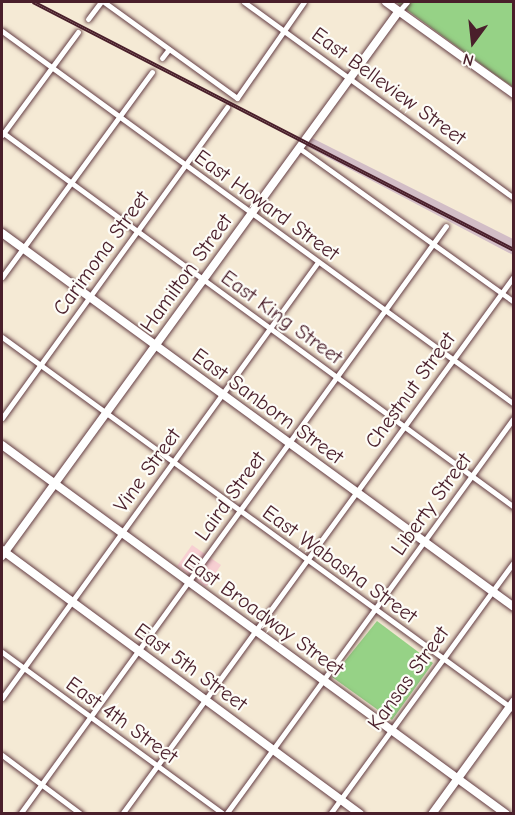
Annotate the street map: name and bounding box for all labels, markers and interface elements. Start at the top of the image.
north arrow [443,12,503,72]
street label: East Belleview Street [307,22,471,150]
text: N [461,49,476,69]
street label: East Howard Street [190,144,344,266]
street label: Carimona Street [47,186,155,320]
street label: Hamilton Street [135,209,237,337]
street label: East King Street [216,264,348,370]
street label: Chestnut Street [359,327,461,453]
street label: East Sanborn Street [187,343,349,469]
street label: Vine Street [108,423,186,517]
street label: Laird Street [189,446,271,546]
street label: Liberty Street [385,448,477,560]
street label: East Wabasha Street [258,499,422,629]
street label: East Broadway Street [179,549,349,681]
street label: East 5th Street [130,618,252,716]
street label: Kansas Street [362,621,454,735]
street label: East 4th Street [61,671,183,769]

